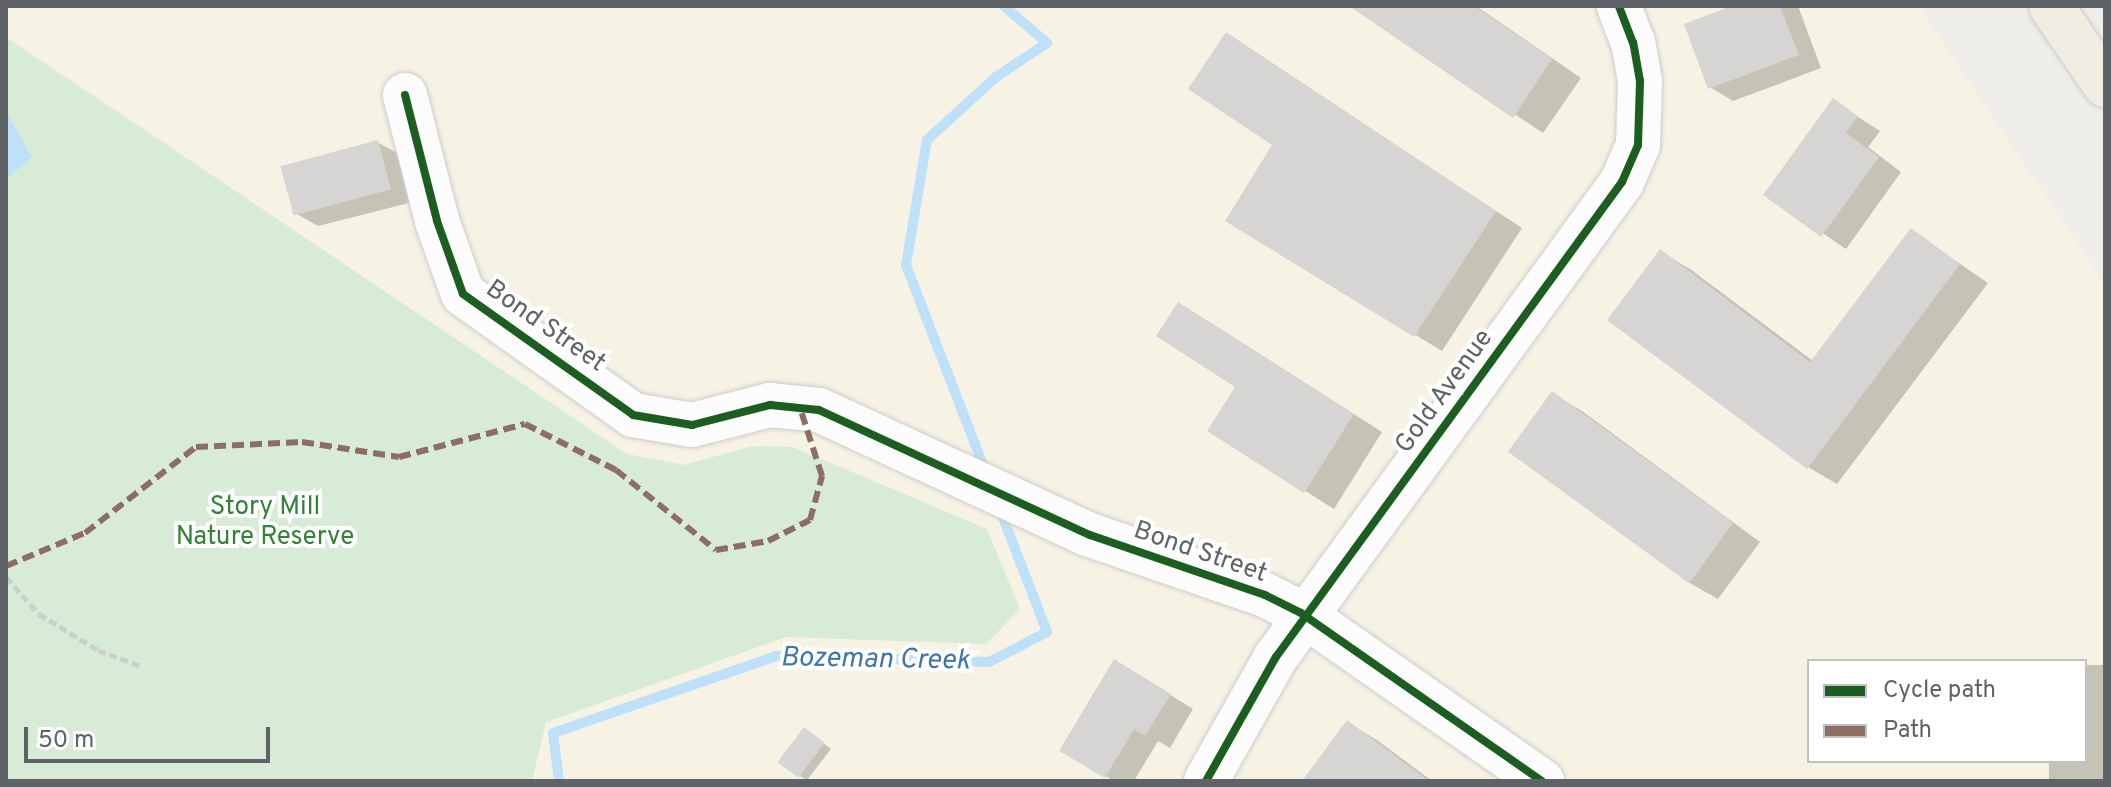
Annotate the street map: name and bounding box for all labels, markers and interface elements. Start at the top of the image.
street label: Bond Street [479,274,611,380]
street label: Gold Avenue [1389,323,1501,461]
park label: Story Mill Nature Reserve [176,492,354,554]
street label: Bond Street [1129,516,1271,590]
water label: Bozeman Creek [780,642,970,678]
legend [1807,659,2087,763]
text: Cycle path [1883,676,1996,706]
scale bar [28,711,274,761]
text: Path [1883,716,1932,746]
text: 50 m [38,726,94,756]

